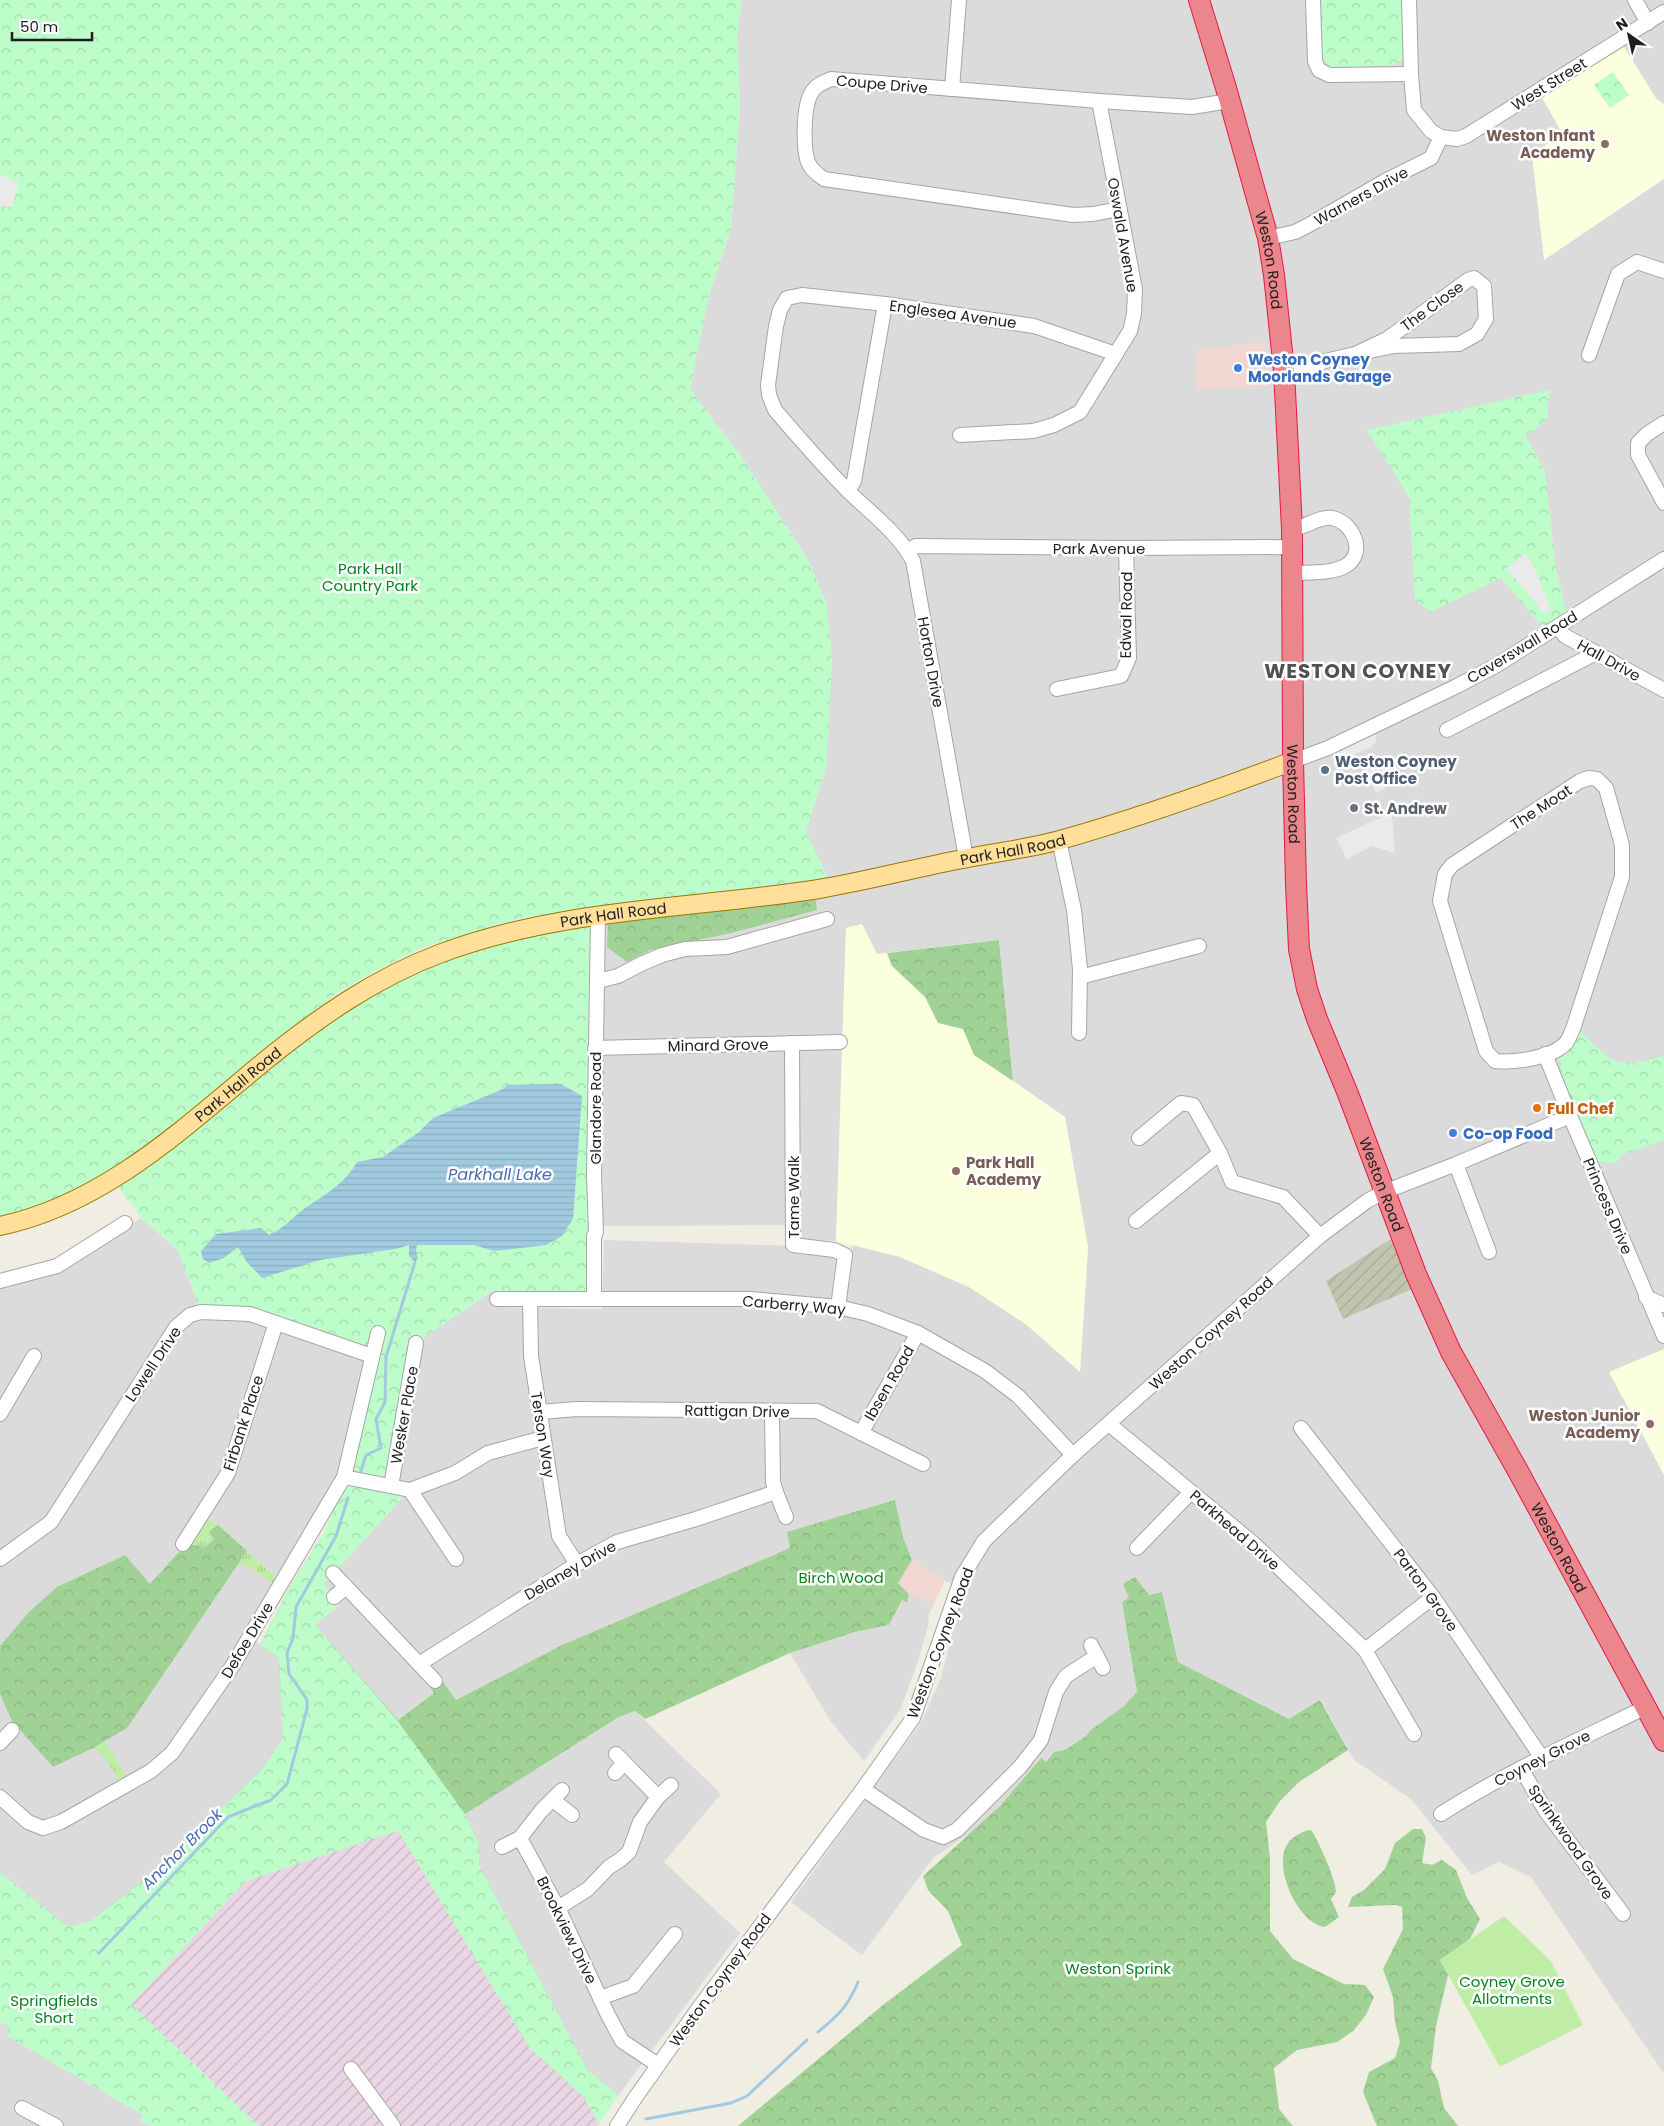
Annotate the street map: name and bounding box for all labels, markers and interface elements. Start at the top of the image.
scale bar [12,10,92,42]
north arrow [1604,10,1654,60]
text: N [1612,13,1632,35]
text: 50 m [20,16,58,37]
street label: West Street [1507,53,1591,115]
street label: Coupe Drive [835,70,929,98]
place label: Weston Infant Academy [1486,125,1596,163]
marker: Weston Infant Academy [1599,138,1611,150]
street label: Warners Drive [1310,162,1412,230]
street label: Oswald Avenue [1103,176,1143,294]
street label: Weston Road [1250,209,1288,310]
street label: The Close [1396,276,1468,336]
street label: Englesea Avenue [888,295,1018,333]
place label: Weston Coyney Moorlands Garage [1248,349,1391,387]
marker: Weston Coyney Moorlands Garage [1232,362,1244,374]
street label: Park Avenue [1053,538,1145,559]
park label: Park Hall Country Park [322,558,418,596]
street label: Edwal Road [1115,571,1137,659]
street label: Caverswall Road [1463,606,1581,688]
street label: Horton Drive [913,615,949,709]
street label: Hall Drive [1574,634,1644,686]
district label: WESTON COYNEY [1264,657,1452,685]
street label: Weston Road [1282,744,1306,844]
place label: Weston Coyney Post Office [1335,751,1457,789]
marker: Weston Coyney Post Office [1319,764,1331,776]
street label: The Moat [1506,779,1576,835]
place label: St. Andrew [1364,798,1447,819]
marker: St. Andrew [1348,802,1360,814]
street label: Park Hall Road [958,828,1068,870]
street label: Park Hall Road [558,897,668,932]
street label: Minard Grove [667,1034,769,1056]
street label: Park Hall Road [190,1041,285,1126]
street label: Glandore Road [585,1052,606,1164]
place label: Full Chef [1547,1098,1614,1119]
marker: Full Chef [1531,1102,1543,1114]
place label: Co-op Food [1463,1123,1553,1144]
marker: Co-op Food [1447,1127,1459,1139]
street label: Weston Road [1355,1134,1409,1234]
place label: Park Hall Academy [966,1152,1042,1190]
street label: Princess Drive [1578,1154,1638,1258]
street label: Tame Walk [783,1155,804,1239]
water label: Parkhall Lake [448,1163,552,1186]
marker: Park Hall Academy [950,1165,962,1177]
street label: Weston Coyney Road [1144,1272,1278,1394]
street label: Carberry Way [741,1290,847,1320]
street label: Lowell Drive [120,1322,186,1406]
street label: Ibsen Road [859,1342,919,1424]
street label: Wesker Place [385,1364,423,1466]
street label: Firbank Place [218,1372,268,1474]
street label: Terson Way [526,1390,560,1480]
street label: Rattigan Drive [684,1400,790,1422]
place label: Weston Junior Academy [1528,1405,1641,1443]
marker: Weston Junior Academy [1644,1418,1656,1430]
street label: Parkhead Drive [1185,1485,1285,1575]
street label: Weston Road [1526,1499,1592,1596]
street label: Delaney Drive [520,1535,620,1605]
street label: Parton Grove [1389,1544,1463,1636]
street label: Weston Coyney Road [901,1564,979,1722]
park label: Birch Wood [798,1567,884,1588]
street label: Defoe Drive [216,1598,278,1682]
street label: Coyney Grove [1490,1725,1594,1791]
street label: Sprinkwood Grove [1523,1780,1619,1904]
water label: Anchor Brook [136,1803,228,1895]
street label: Brookview Drive [532,1873,602,1987]
street label: Weston Coyney Road [664,1909,776,2051]
park label: Weston Sprink [1065,1958,1171,1979]
park label: Coyney Grove Allotments [1459,1971,1565,2009]
park label: Springfields Short [10,1990,98,2028]

